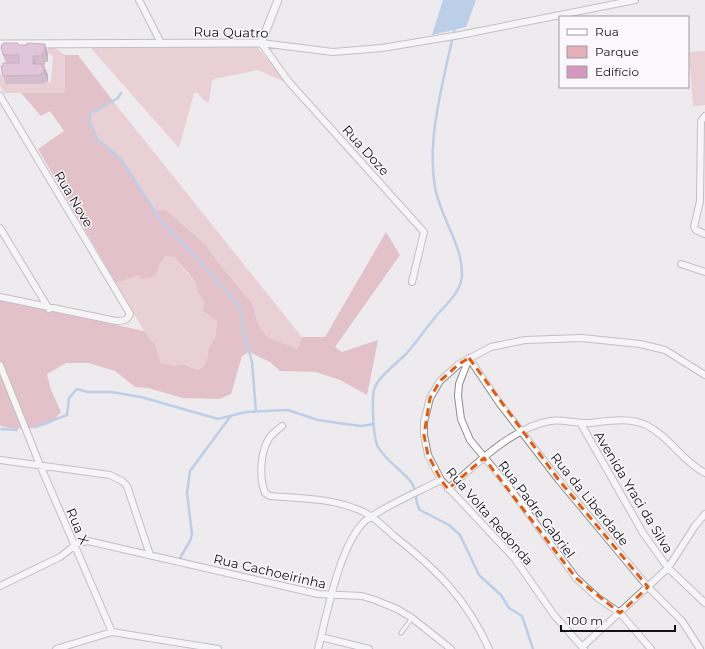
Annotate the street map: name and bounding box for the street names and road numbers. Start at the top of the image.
street label: Rua Quatro [193,23,269,41]
street label: Rua Doze [339,121,393,179]
street label: Rua Nove [51,168,97,230]
street label: Avenida Yraci da Silva [591,428,677,556]
street label: Rua da Liberdade [548,449,633,549]
street label: Rua Padre Gabriel [495,457,579,561]
street label: Rua Volta Redonda [443,464,537,568]
street label: Rua X [63,505,93,547]
street label: Rua Cachoeirinha [212,550,328,592]

